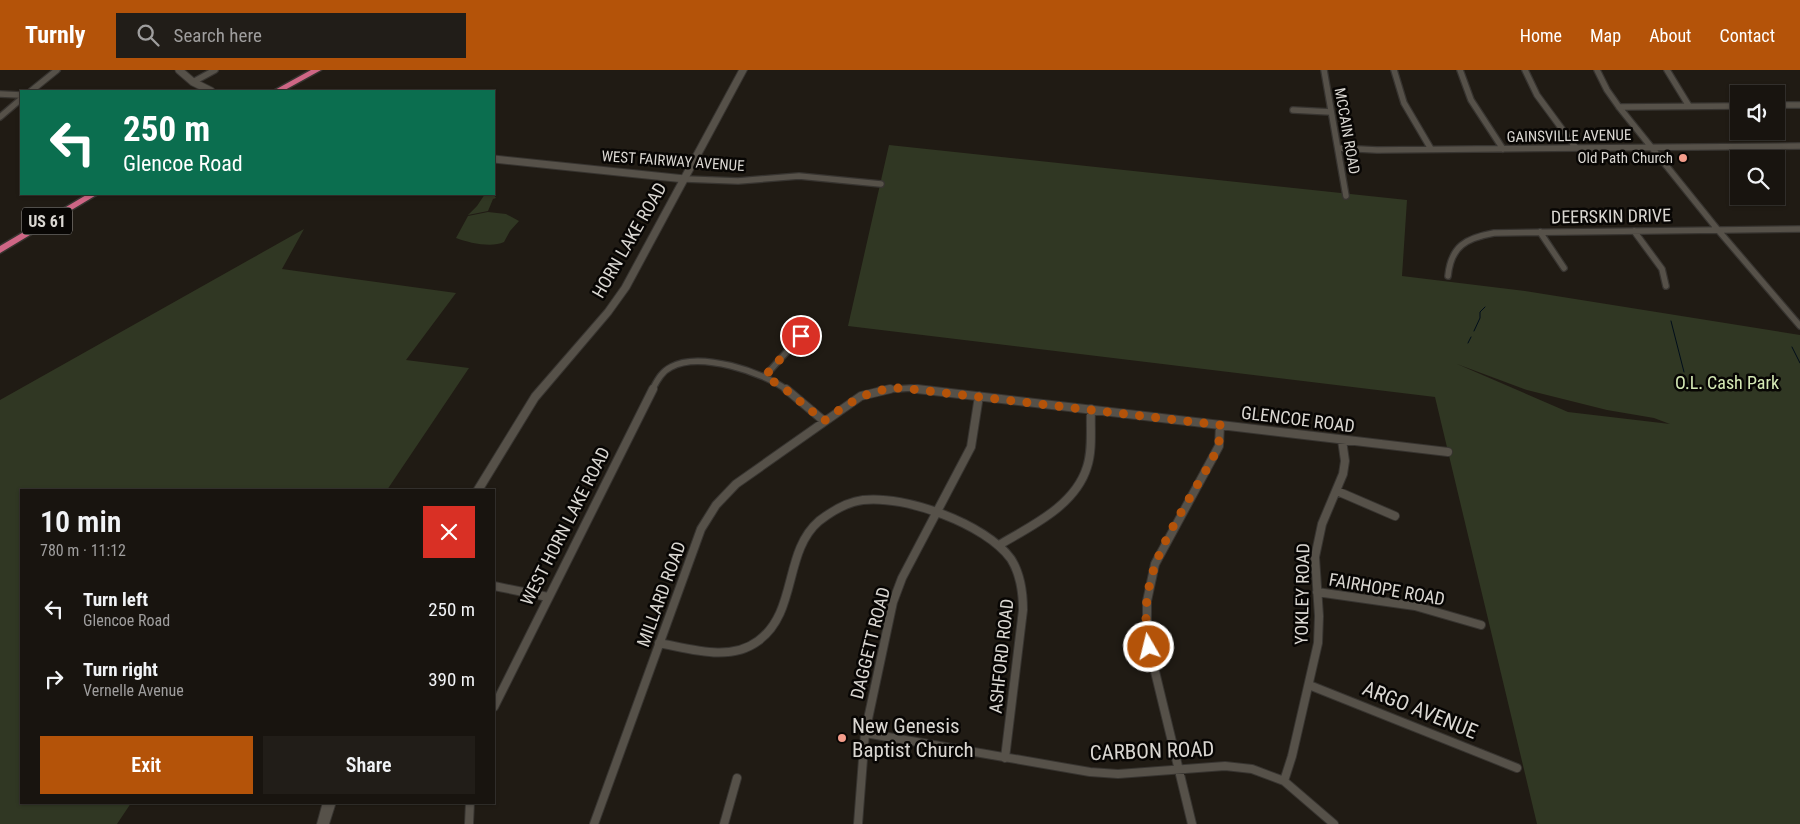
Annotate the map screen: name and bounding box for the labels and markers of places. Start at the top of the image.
place label: Old Path Church [1578,149,1673,167]
marker: Old Path Church [1677,152,1689,164]
pin [780,315,822,357]
place label: New Genesis Baptist Church [852,714,974,762]
marker: New Genesis Baptist Church [836,732,848,744]

